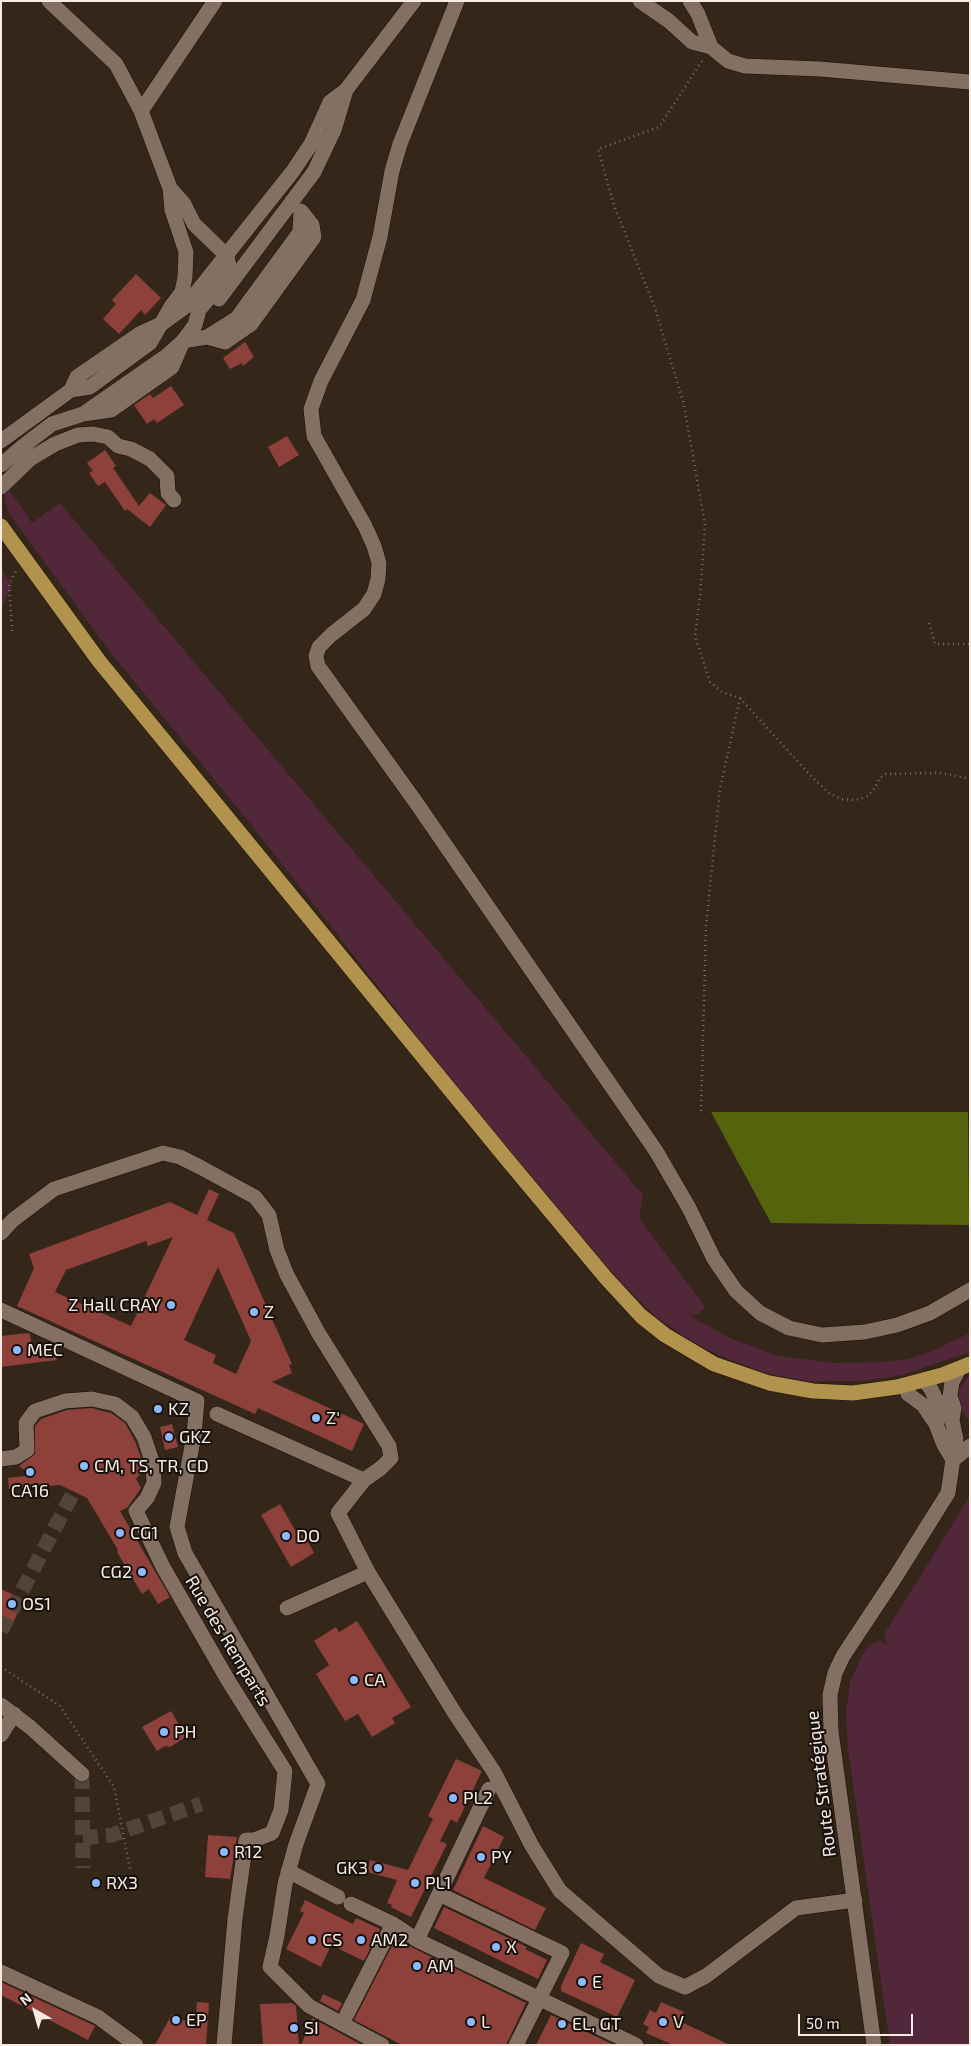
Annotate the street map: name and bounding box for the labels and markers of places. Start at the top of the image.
place label: Z Hall CRAY [68,1294,161,1316]
marker: Z Hall CRAY [165,1299,177,1311]
place label: Z [264,1301,274,1323]
marker: Z [248,1306,260,1318]
place label: MEC [27,1339,63,1361]
marker: MEC [11,1344,23,1356]
place label: KZ [168,1398,189,1420]
marker: KZ [152,1403,164,1415]
place label: Z' [326,1407,340,1429]
marker: Z' [310,1412,322,1424]
place label: GKZ [179,1426,211,1448]
marker: GKZ [163,1431,175,1443]
place label: CM, TS, TR, CD [94,1455,209,1477]
marker: CM, TS, TR, CD [78,1460,90,1472]
marker: CA16 [24,1466,36,1478]
place label: CA16 [11,1480,49,1502]
place label: CG1 [130,1522,159,1544]
place label: DO [296,1525,320,1547]
marker: CG1 [114,1527,126,1539]
marker: DO [280,1530,292,1542]
place label: CG2 [101,1561,132,1583]
marker: CG2 [136,1566,148,1578]
place label: OS1 [22,1593,51,1615]
marker: OS1 [6,1598,18,1610]
place label: CA [364,1669,385,1691]
marker: CA [348,1674,360,1686]
place label: PH [174,1721,197,1743]
marker: PH [158,1726,170,1738]
place label: PL2 [463,1787,493,1809]
marker: PL2 [447,1792,459,1804]
place label: R12 [234,1841,262,1863]
marker: R12 [218,1846,230,1858]
place label: PY [491,1846,512,1868]
marker: PY [475,1851,487,1863]
place label: GK3 [336,1857,368,1879]
marker: GK3 [372,1862,384,1874]
place label: RX3 [106,1872,138,1894]
place label: PL1 [425,1872,451,1894]
marker: RX3 [90,1877,102,1889]
marker: PL1 [409,1877,421,1889]
place label: CS [322,1929,342,1951]
place label: AM2 [371,1929,408,1951]
marker: CS [306,1934,318,1946]
marker: AM2 [355,1934,367,1946]
place label: X [506,1936,517,1958]
marker: X [490,1941,502,1953]
place label: AM [427,1955,454,1977]
marker: AM [411,1960,423,1972]
place label: E [592,1971,602,1993]
marker: E [576,1976,588,1988]
place label: EP [186,2009,207,2031]
place label: L [481,2011,490,2033]
place label: V [673,2011,684,2033]
place label: EL, GT [572,2013,621,2035]
marker: EP [170,2014,182,2026]
marker: L [465,2016,477,2028]
marker: V [657,2016,669,2028]
place label: SI [304,2017,319,2039]
marker: EL, GT [556,2018,568,2030]
marker: SI [288,2022,300,2034]

